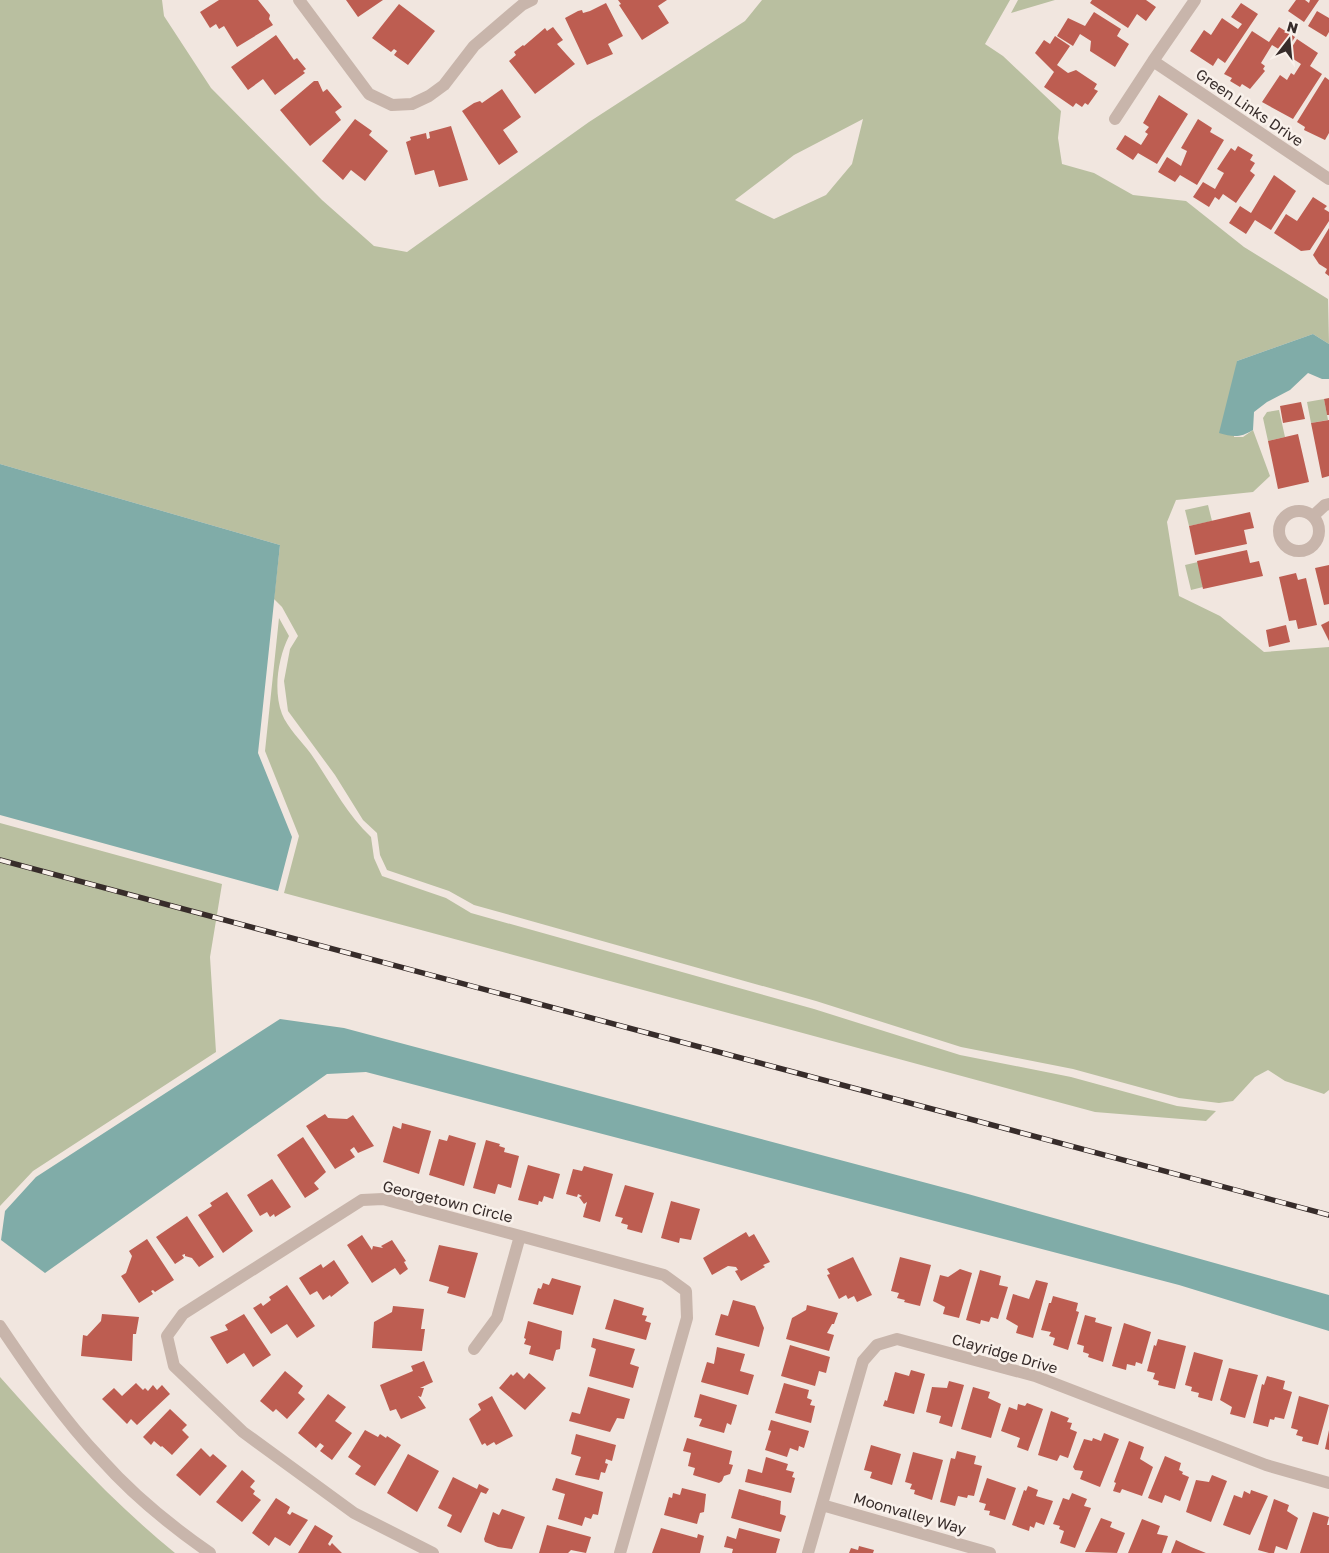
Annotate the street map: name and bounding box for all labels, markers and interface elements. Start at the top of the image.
north arrow [1264,15,1314,65]
text: N [1285,17,1300,37]
street label: Green Links Drive [1193,64,1307,150]
street label: Georgetown Circle [381,1176,515,1226]
street label: Clayridge Drive [950,1329,1060,1377]
street label: Moonvalley Way [851,1488,969,1538]

